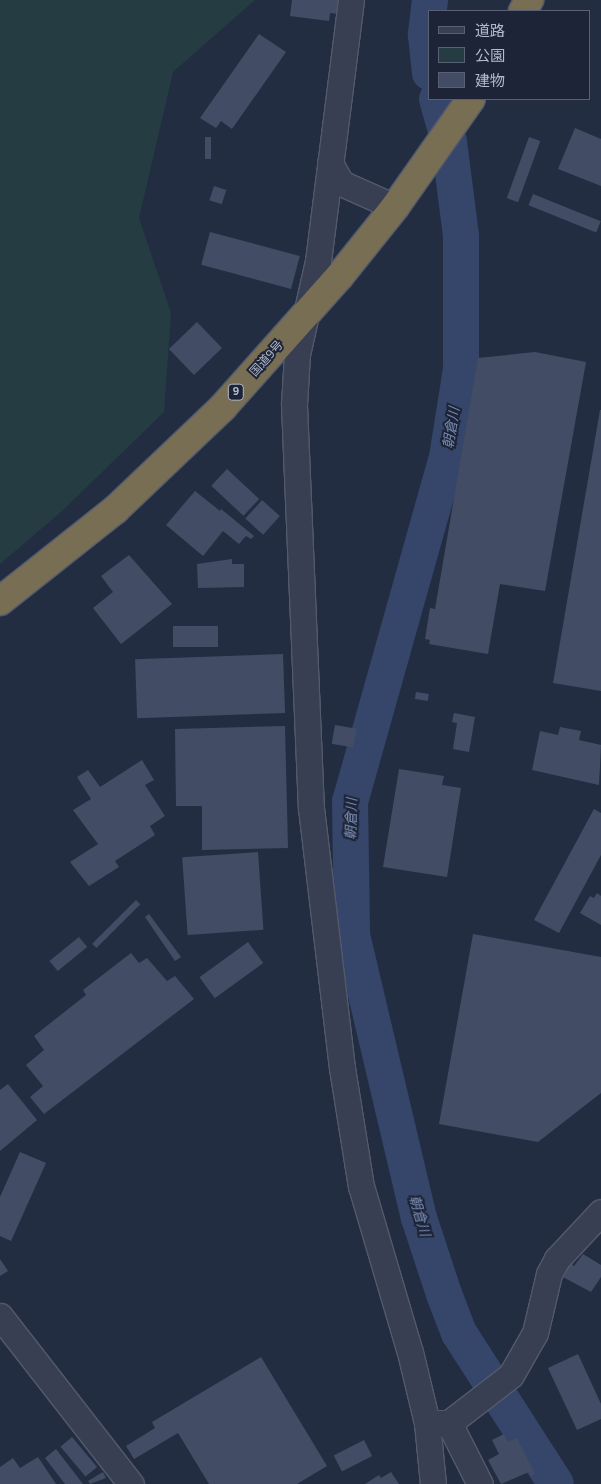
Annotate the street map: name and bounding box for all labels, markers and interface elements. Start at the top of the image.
legend [428,10,591,100]
text: 道路 [475,22,505,40]
text: 公園 [475,47,505,65]
text: 建物 [475,72,505,90]
street label: 国道9号 [247,338,287,380]
road number: 9 [227,384,245,401]
water label: 朝倉川 [440,406,464,450]
water label: 朝倉川 [343,798,361,840]
water label: 朝倉川 [405,1193,433,1239]

